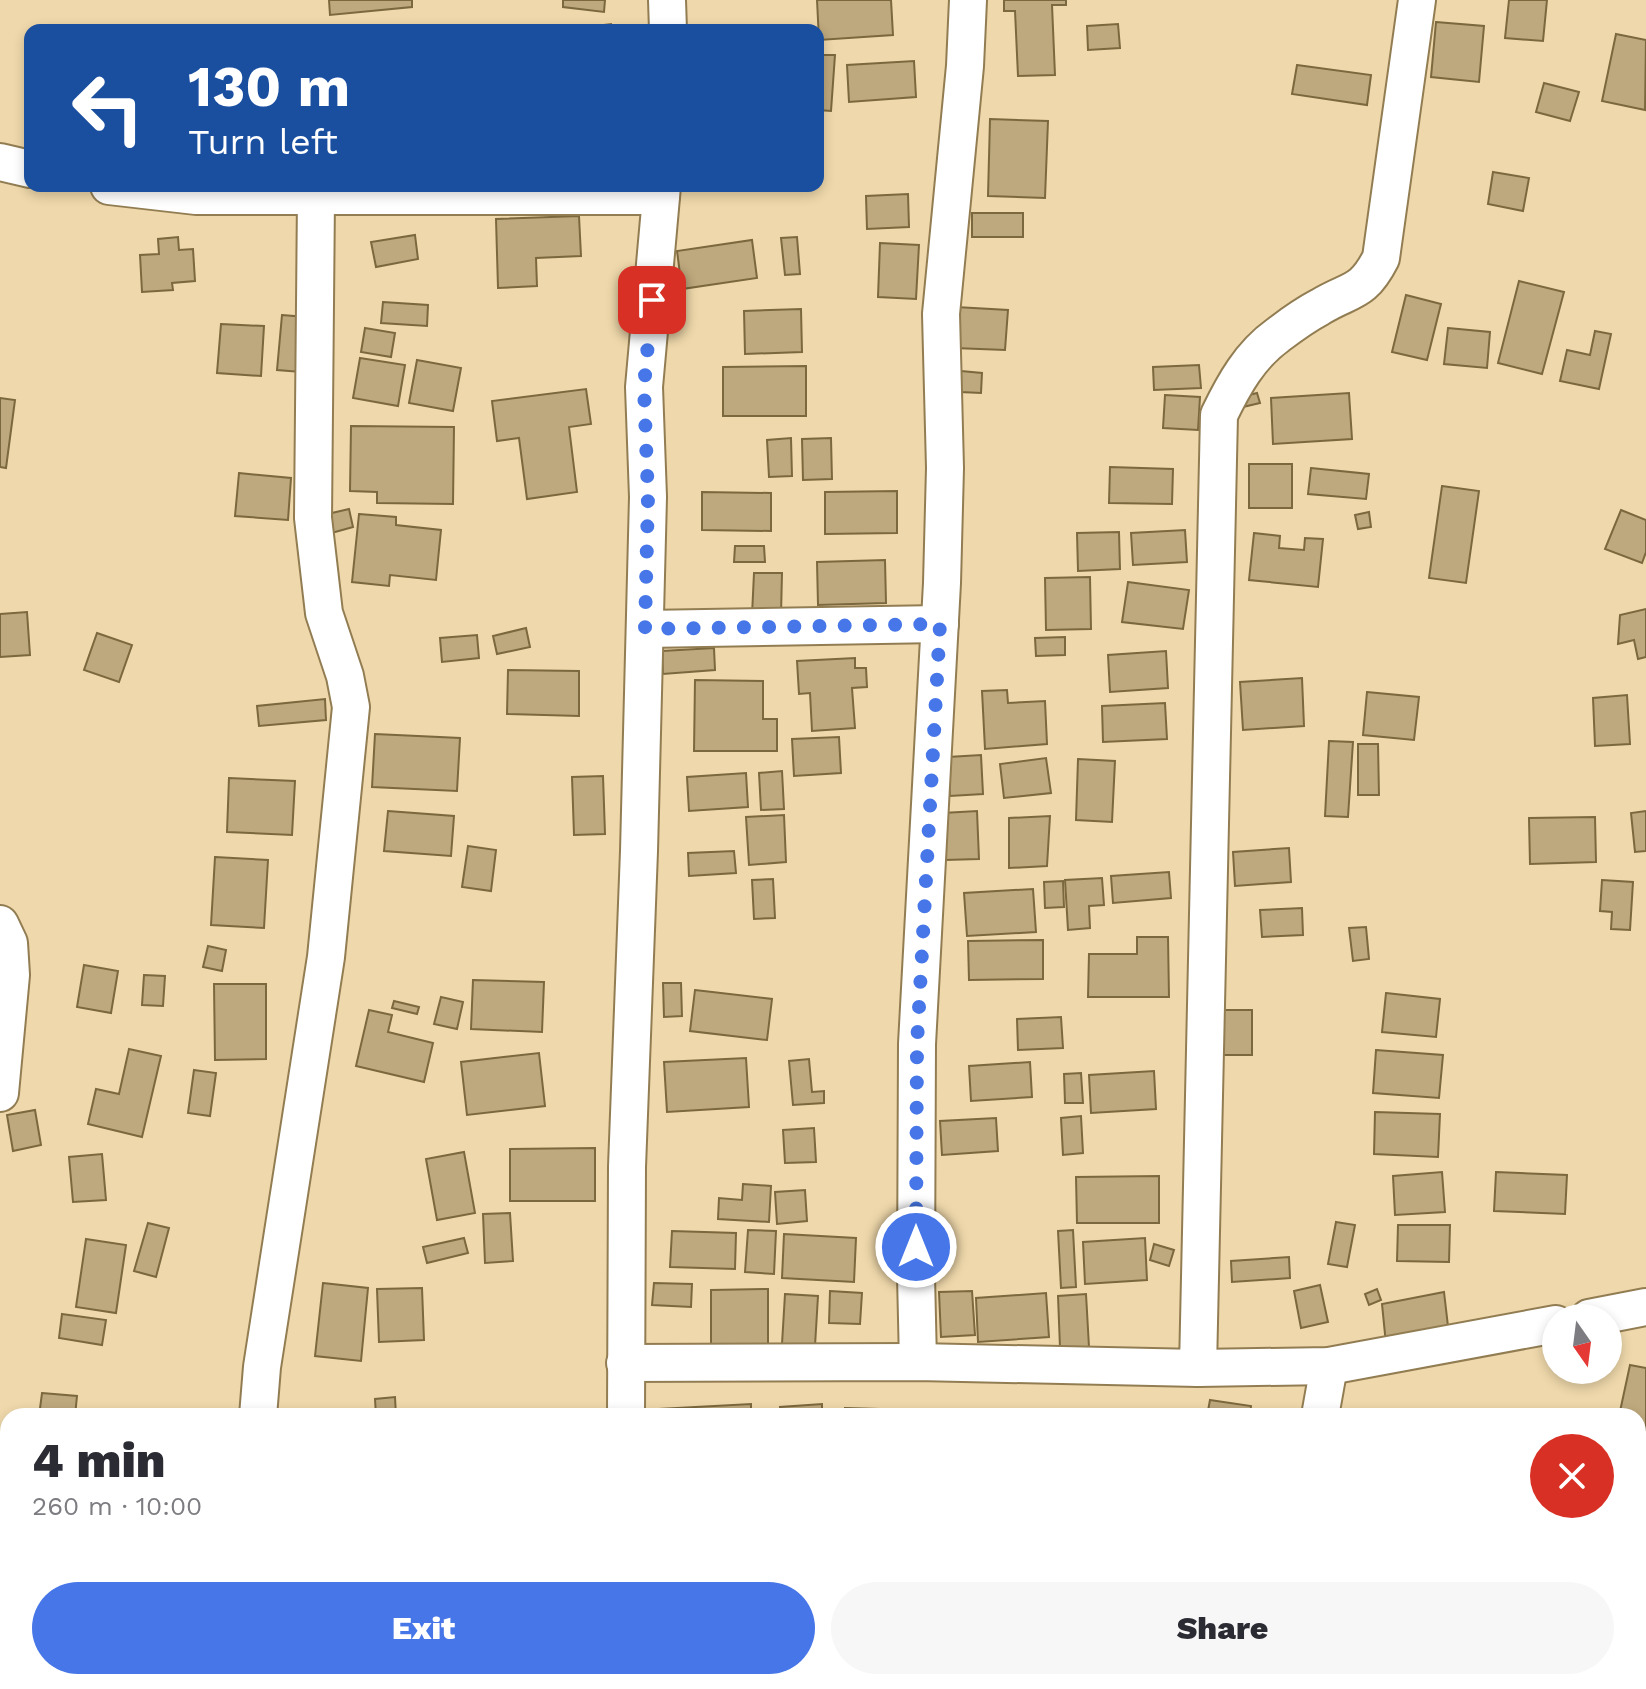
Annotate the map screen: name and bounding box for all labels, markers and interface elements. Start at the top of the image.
text: 130 m [188,54,350,120]
icon: left [56,56,160,160]
text: Turn left [188,121,338,163]
pin [618,266,686,334]
icon: arrive [630,278,674,322]
position arrow [874,1205,958,1289]
north arrow [1542,1304,1622,1384]
map controls [1542,1304,1622,1384]
text: 4 min [32,1432,166,1489]
button: close [1530,1434,1614,1518]
text: 260 m · 10:00 [32,1491,202,1521]
button: Exit [32,1582,815,1674]
button: Share [831,1582,1614,1674]

